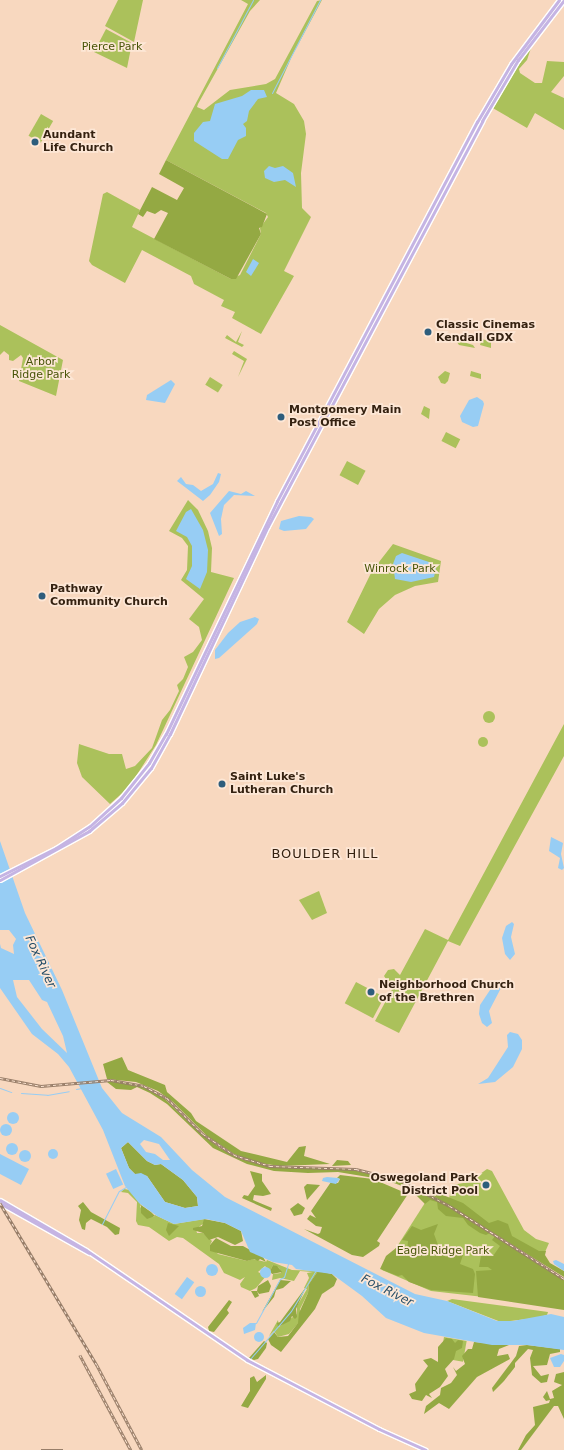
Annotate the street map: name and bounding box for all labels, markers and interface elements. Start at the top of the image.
park label: Pierce Park [82,40,142,54]
place label: Aundant Life Church [43,129,113,155]
marker: Aundant Life Church [30,137,40,147]
place label: Classic Cinemas Kendall GDX [436,319,535,345]
marker: Classic Cinemas Kendall GDX [423,327,433,337]
park label: Arbor Ridge Park [12,356,70,382]
place label: Montgomery Main Post Office [289,404,401,430]
marker: Montgomery Main Post Office [276,412,286,422]
park label: Winrock Park [364,562,436,576]
place label: Pathway Community Church [50,583,168,609]
marker: Pathway Community Church [37,591,47,601]
place label: Saint Luke's Lutheran Church [230,771,333,797]
marker: Saint Luke's Lutheran Church [217,779,227,789]
district label: BOULDER HILL [271,846,379,862]
water label: Fox River [22,933,58,991]
place label: Neighborhood Church of the Brethren [379,979,514,1005]
marker: Neighborhood Church of the Brethren [366,987,376,997]
place label: Oswegoland Park District Pool [370,1172,478,1198]
marker: Oswegoland Park District Pool [481,1180,491,1190]
park label: Eagle Ridge Park [397,1244,489,1258]
water label: Fox River [359,1272,415,1310]

